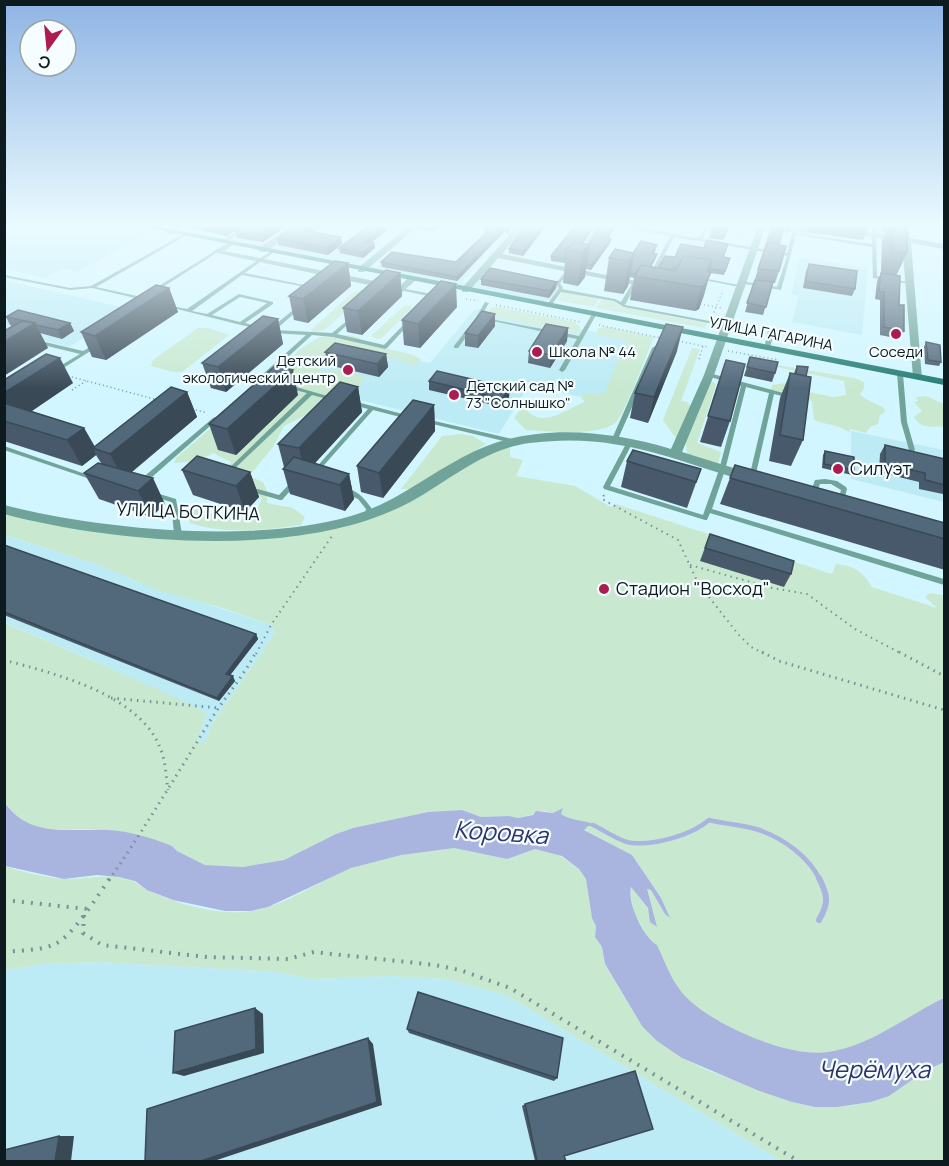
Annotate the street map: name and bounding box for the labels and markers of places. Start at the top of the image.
marker: Соседи [889,327,903,341]
place label: Школа № 44 [549,341,636,362]
place label: Соседи [869,341,923,362]
marker: Школа № 44 [530,345,544,359]
place label: Детский экологический центр [182,350,336,388]
marker: Детский экологический центр [341,363,355,377]
place label: Детский сад № 73 "Солнышко" [466,375,574,413]
marker: Детский сад № 73 "Солнышко" [447,388,461,402]
place label: Силуэт [850,456,911,480]
marker: Силуэт [831,462,845,476]
place label: Стадион "Восход" [616,576,770,600]
marker: Стадион "Восход" [597,582,611,596]

